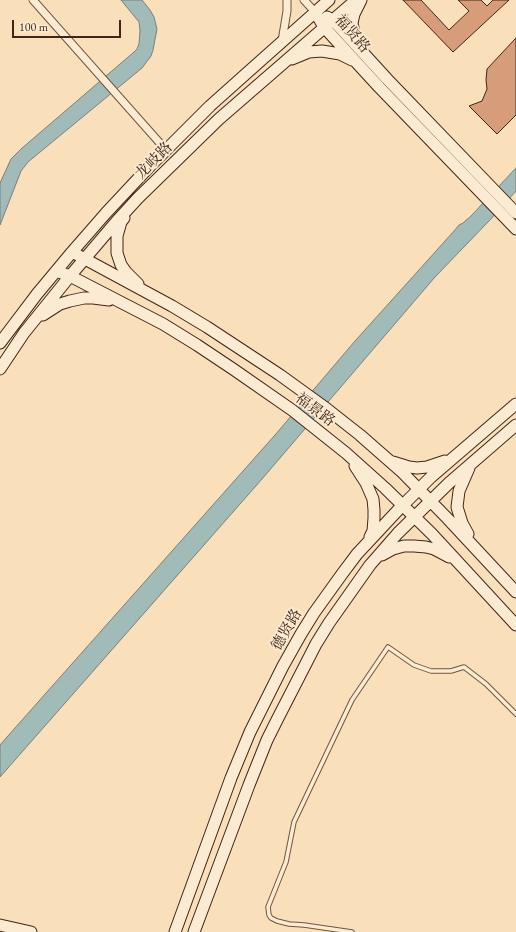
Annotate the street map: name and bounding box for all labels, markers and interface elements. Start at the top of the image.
street label: 福贤路 [330,11,374,57]
scale bar [14,12,123,38]
text: 100 m [19,19,48,35]
street label: 龙岐路 [132,139,176,183]
street label: 福景路 [292,389,338,431]
street label: 德贤路 [268,606,306,654]

